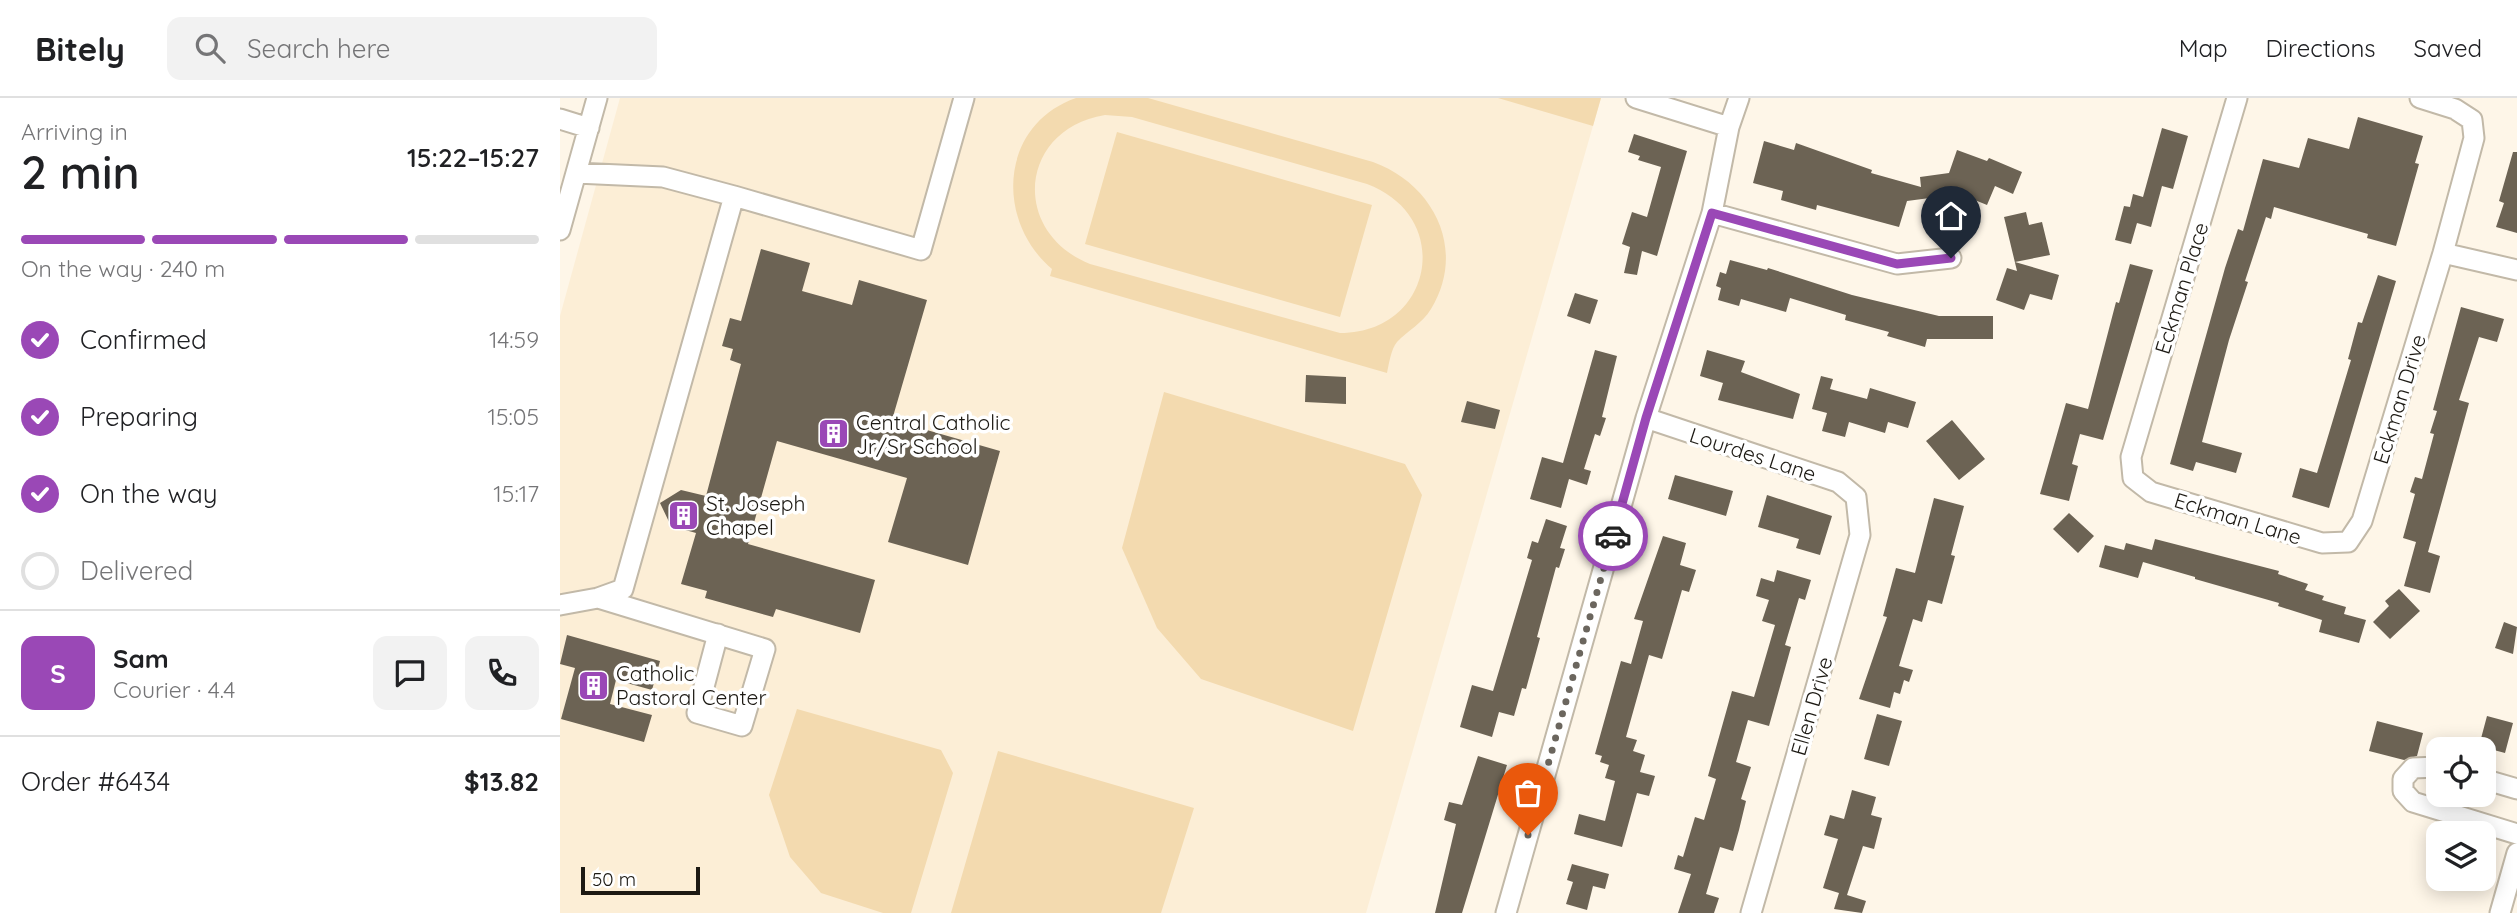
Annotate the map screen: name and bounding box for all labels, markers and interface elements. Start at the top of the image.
search box [167,17,657,80]
text: Bitely [35,28,125,69]
icon: search [191,29,229,67]
text: Search here [247,32,391,65]
text: Map [2179,33,2228,63]
text: Directions [2266,33,2376,63]
text: Saved [2414,33,2482,63]
text: Arriving in [21,117,128,146]
text: 15:22–15:27 [407,141,539,174]
text: 2 min [21,143,140,201]
pin [1921,186,1981,258]
icon: home [1932,197,1970,235]
street label: Eckman Place [2149,219,2213,357]
text: On the way · 240 m [21,254,225,283]
icon: check [21,321,59,359]
text: Confirmed [80,323,207,356]
text: 14:59 [489,325,539,354]
street label: Eckman Drive [2367,331,2431,467]
icon: check [21,398,59,436]
text: Preparing [80,400,198,433]
text: 15:05 [487,402,539,431]
place label: Central Catholic Jr/Sr School [856,409,1010,459]
building icon: Central Catholic Jr/Sr School [816,417,850,451]
street label: Lourdes Lane [1686,421,1820,487]
icon: check [21,475,59,513]
text: On the way [80,477,218,510]
text: 15:17 [493,479,539,508]
street label: Eckman Lane [2171,486,2305,550]
place label: St. Joseph Chapel [706,490,806,540]
building icon: St. Joseph Chapel [666,498,700,532]
courier [1578,501,1648,571]
icon: car [1594,517,1632,555]
text: Delivered [80,554,193,587]
button: chat [373,636,447,710]
button: phone [465,636,539,710]
text: Sam [113,642,169,675]
street label: Ellen Drive [1784,654,1838,758]
text: S [50,657,66,690]
place label: Catholic Pastoral Center [616,660,767,710]
building icon: Catholic Pastoral Center [576,668,610,702]
text: Courier · 4.4 [113,675,235,704]
map controls [2426,737,2496,891]
button: locate [2426,737,2496,807]
pin [1498,763,1558,835]
text: Order #6434 [21,765,170,798]
text: $13.82 [464,765,539,798]
icon: bag [1509,774,1547,812]
button: layers [2426,821,2496,891]
scale bar [581,864,700,896]
text: 50 m [592,867,636,891]

